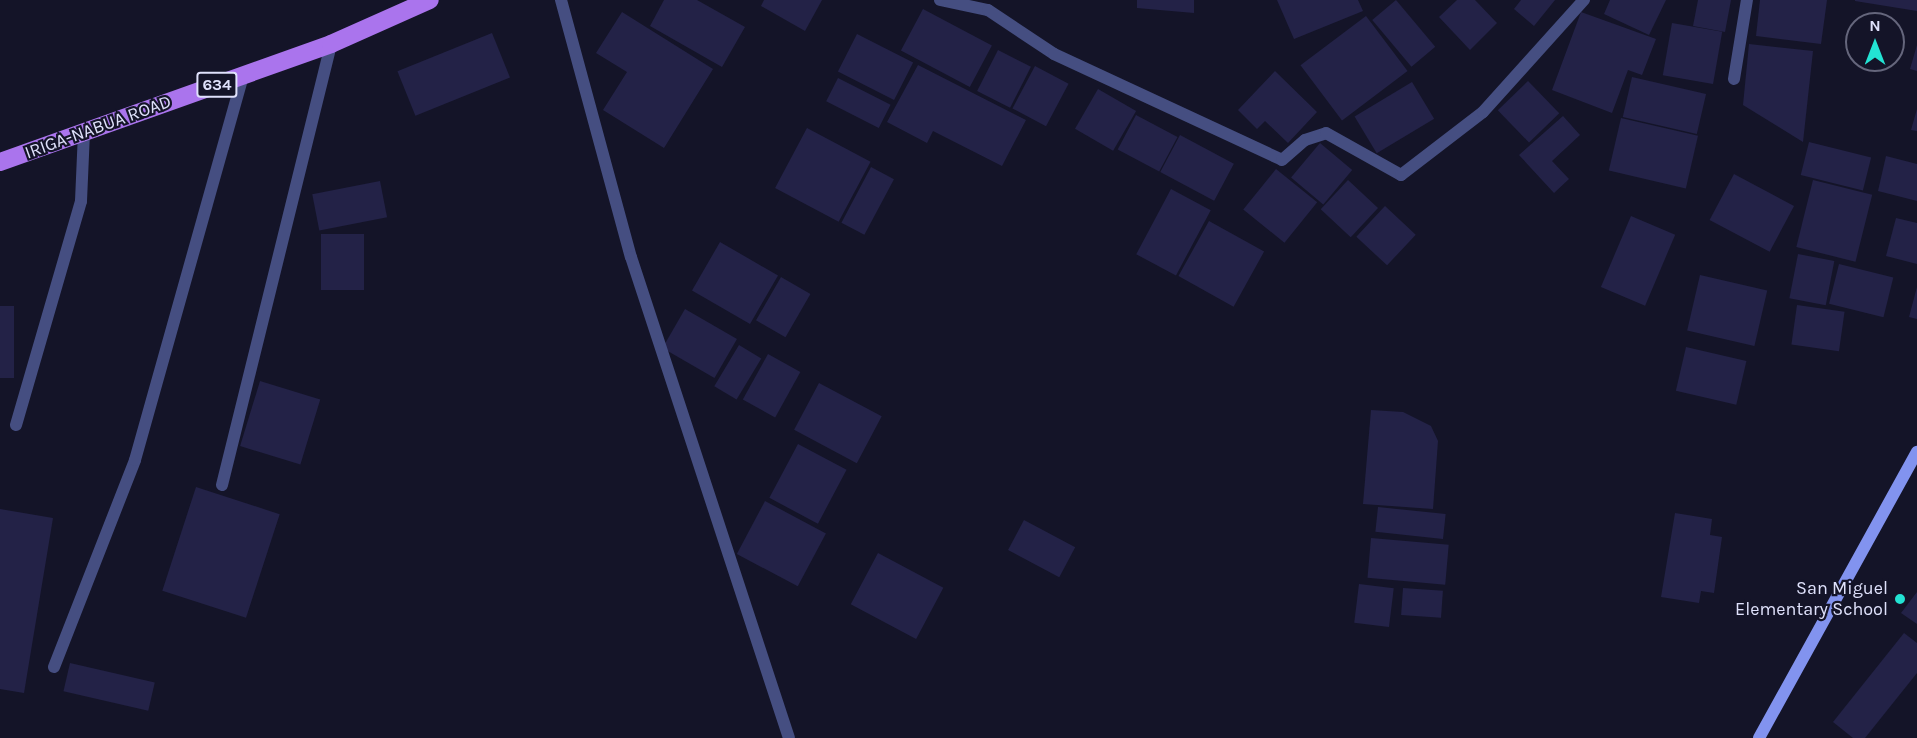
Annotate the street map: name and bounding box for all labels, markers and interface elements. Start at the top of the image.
north arrow [1845,12,1905,72]
text: N [1869,16,1881,35]
road number: 634 [196,72,238,98]
street label: IRIGA-NABUA ROAD [22,90,174,164]
place label: San Miguel Elementary School [1735,578,1888,620]
marker: San Miguel Elementary School [1893,592,1907,606]

